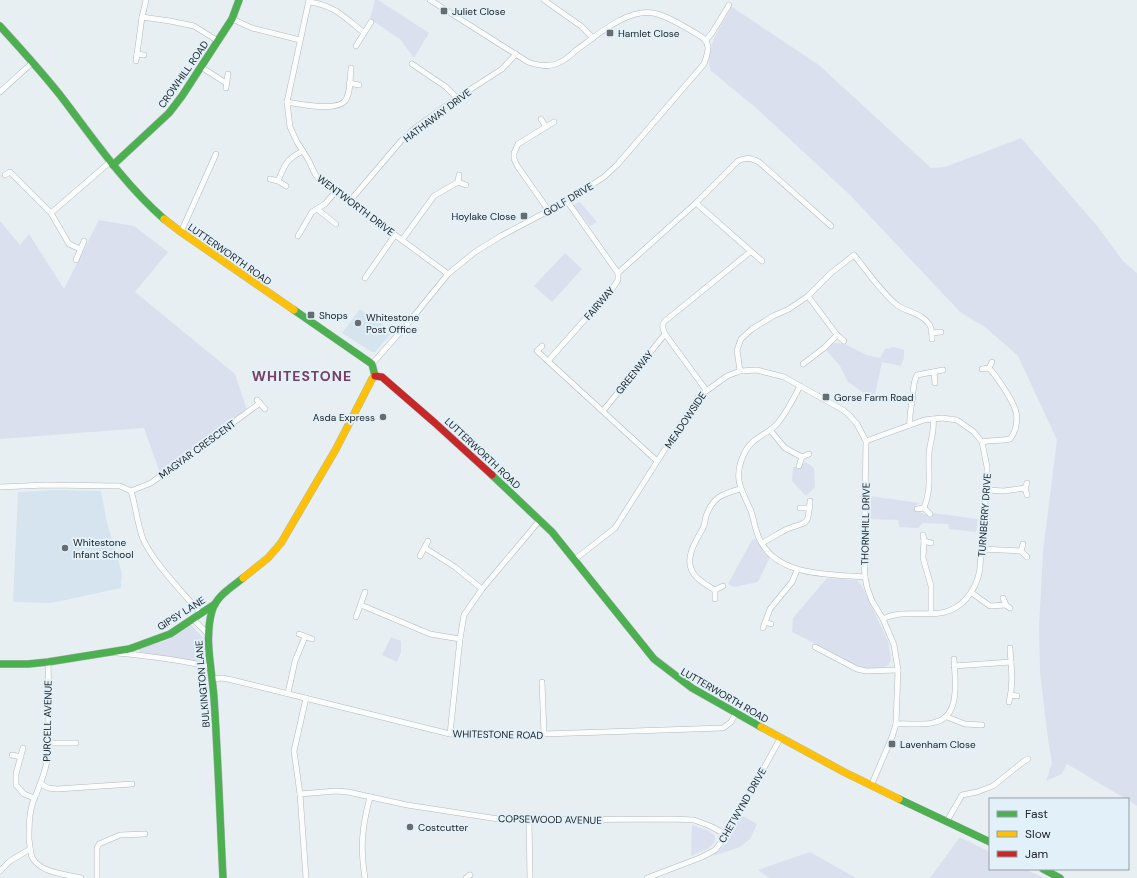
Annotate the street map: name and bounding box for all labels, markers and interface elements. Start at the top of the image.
place label: Juliet Close [452,5,506,18]
marker: Juliet Close [439,6,449,16]
place label: Hamlet Close [618,27,680,40]
marker: Hamlet Close [605,28,615,38]
street label: CROWHILL ROAD [155,38,212,111]
street label: HATHAWAY DRIVE [401,85,474,145]
street label: WENTWORTH DRIVE [314,172,397,239]
street label: GOLF DRIVE [541,179,596,219]
place label: Hoylake Close [451,210,516,223]
marker: Hoylake Close [519,211,529,221]
street label: LUTTERWORTH ROAD [185,221,274,288]
street label: FAIRWAY [581,284,618,323]
place label: Shops [319,309,348,322]
marker: Shops [306,310,316,320]
place label: Whitestone Post Office [366,311,420,336]
marker: Whitestone Post Office [353,318,363,328]
street label: GREENWAY [613,348,656,397]
district label: WHITESTONE [252,367,352,385]
street label: MEADOWSIDE [662,389,709,451]
place label: Gorse Farm Road [834,391,914,404]
marker: Gorse Farm Road [821,392,831,402]
place label: Asda Express [313,411,375,424]
marker: Asda Express [378,412,388,422]
street label: LUTTERWORTH ROAD [442,415,523,492]
street label: MAGYAR CRESCENT [156,417,239,482]
street label: TURNBERRY DRIVE [975,472,994,558]
street label: THORNHILL DRIVE [858,482,873,566]
place label: Whitestone Infant School [73,536,133,561]
marker: Whitestone Infant School [60,543,70,553]
street label: GIPSY LANE [155,593,208,633]
street label: BULKINGTON LANE [192,639,213,728]
street label: LUTTERWORTH ROAD [679,665,771,726]
street label: PURCELL AVENUE [40,680,55,762]
street label: WHITESTONE ROAD [453,727,544,742]
place label: Lavenham Close [900,738,976,751]
marker: Lavenham Close [887,739,897,749]
street label: CHETWYND DRIVE [716,765,769,845]
legend [989,798,1129,870]
text: Fast [1025,806,1048,822]
street label: COPSEWOOD AVENUE [498,812,602,827]
place label: Costcutter [418,821,469,834]
marker: Costcutter [405,822,415,832]
text: Slow [1025,826,1051,842]
text: Jam [1025,846,1048,862]

